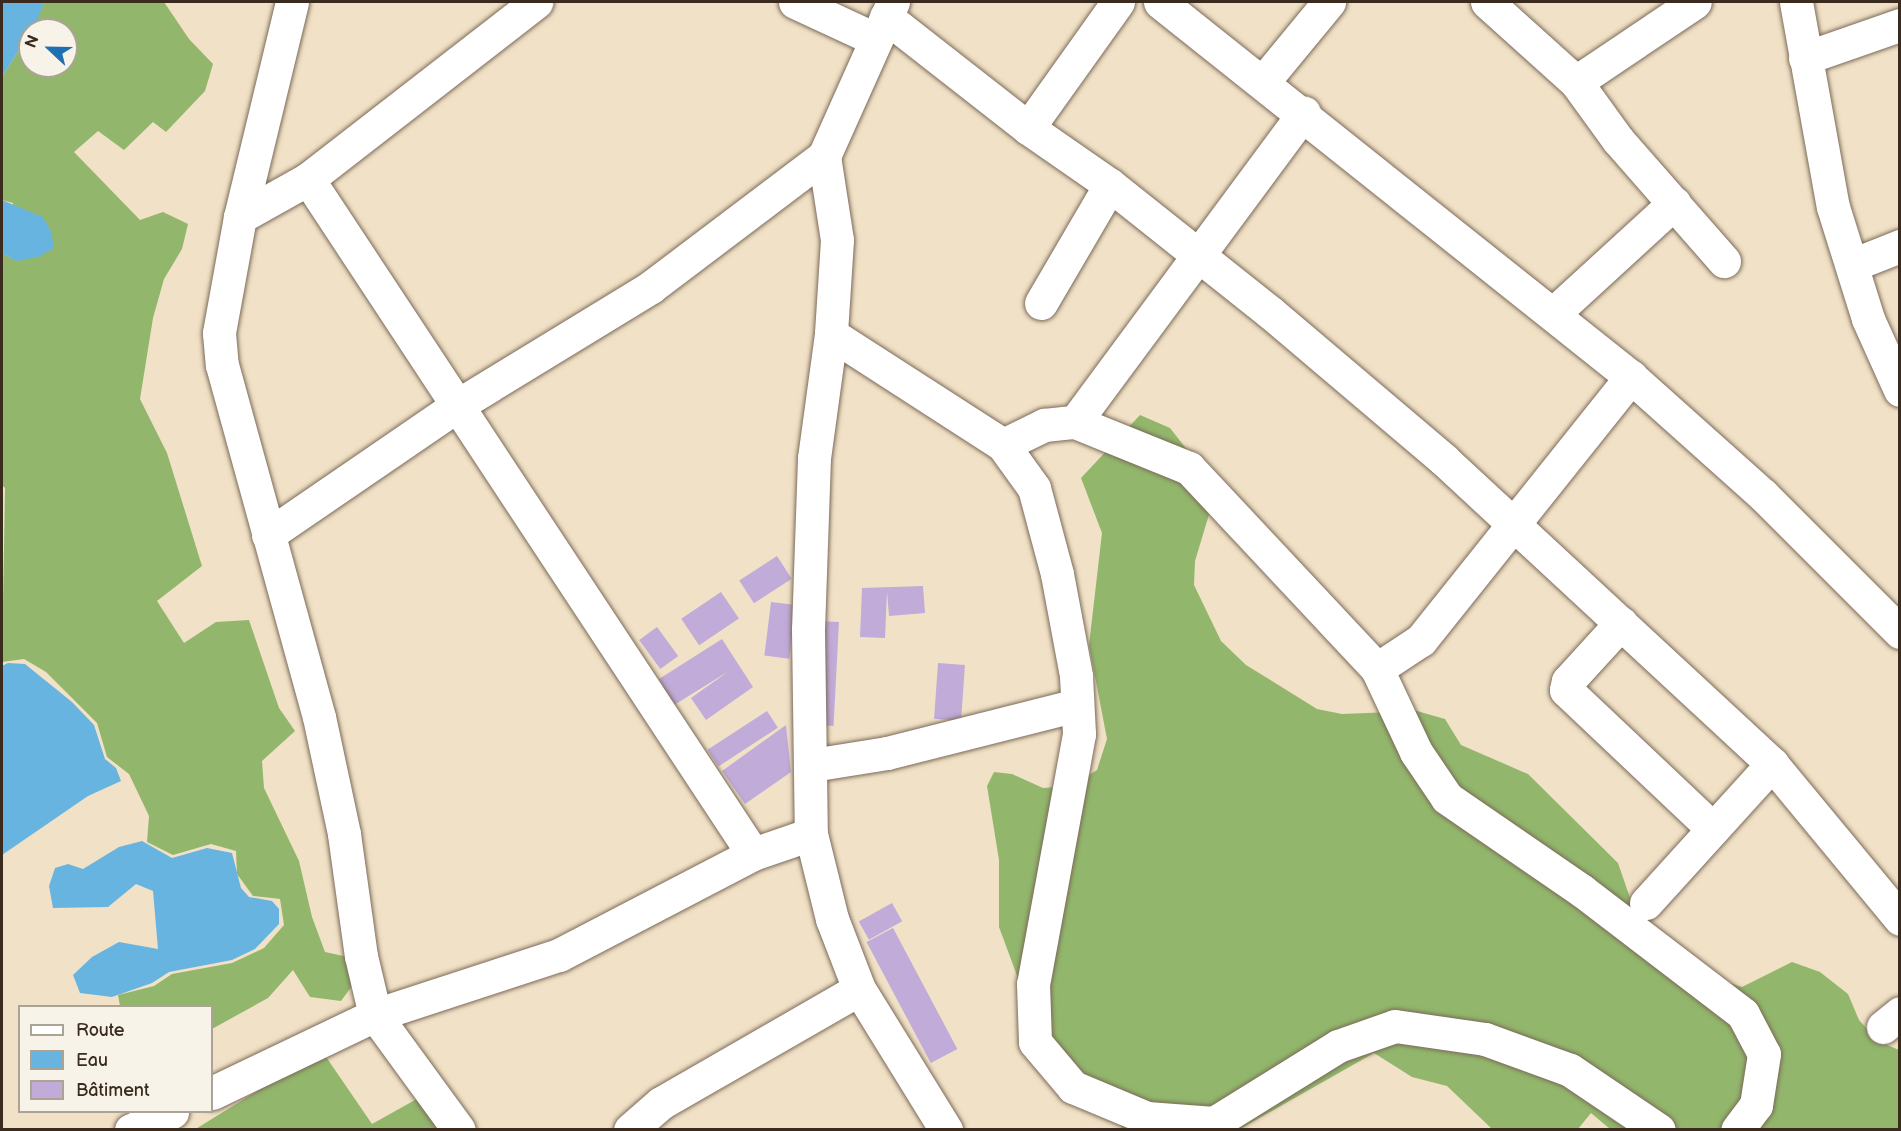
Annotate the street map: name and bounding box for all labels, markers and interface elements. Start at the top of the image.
north arrow [18,18,78,78]
text: N [22,33,44,51]
legend [18,1005,213,1113]
text: Route [76,1020,125,1041]
text: Eau [76,1050,108,1071]
text: Bâtiment [76,1080,150,1101]

